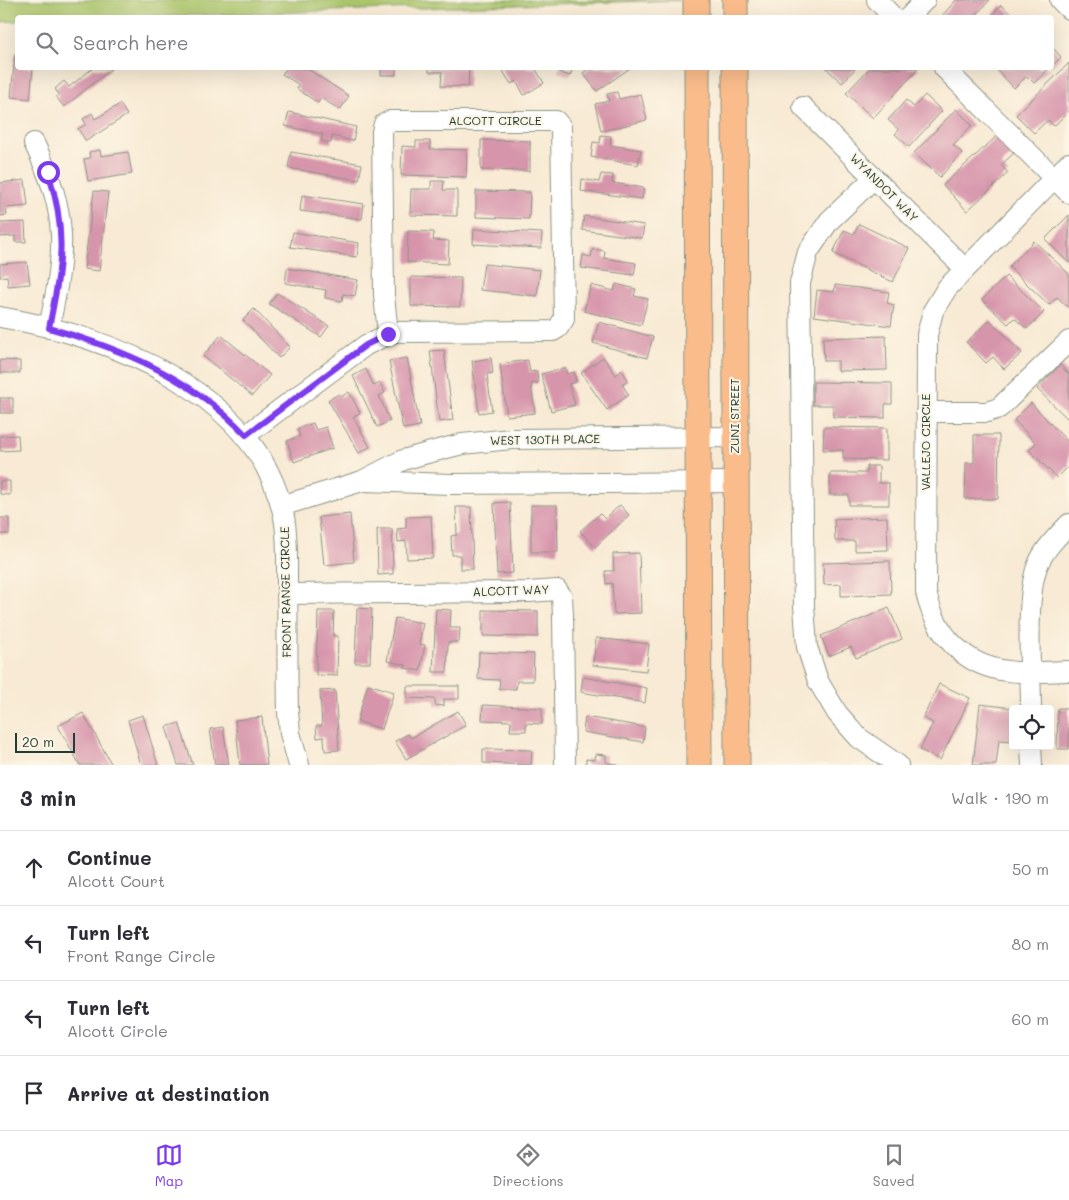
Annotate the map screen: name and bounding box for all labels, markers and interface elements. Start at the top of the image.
search box [15,15,1054,70]
icon: search [33,29,61,57]
text: Search here [73,30,189,55]
street label: ALCOTT CIRCLE [448,112,542,128]
street label: WYANDOT WAY [847,150,922,225]
route start [37,161,60,184]
route end [377,323,400,346]
street label: ZUNI STREET [726,378,742,454]
street label: VALLEJO CIRCLE [917,393,933,490]
street label: WEST 130TH PLACE [490,430,600,448]
street label: FRONT RANGE CIRCLE [276,526,294,658]
street label: ALCOTT WAY [472,581,550,599]
map controls [1009,705,1054,750]
button: locate [1009,705,1054,750]
scale bar [15,730,75,753]
text: 20 m [22,732,54,751]
text: 3 min [20,784,76,811]
text: Walk · 190 m [951,787,1049,808]
text: Continue [67,845,152,870]
icon: ahead [20,854,48,882]
text: 50 m [1012,858,1049,879]
text: Alcott Court [67,870,165,891]
text: Turn left [67,920,150,945]
icon: left [20,929,48,957]
text: 80 m [1012,933,1049,954]
text: Front Range Circle [67,945,216,966]
text: Turn left [67,995,150,1020]
icon: left [20,1004,48,1032]
text: 60 m [1012,1008,1049,1029]
text: Alcott Circle [67,1020,168,1041]
icon: arrive [20,1079,48,1107]
text: Arrive at destination [67,1081,270,1106]
tab: Map [155,1141,183,1190]
tab: Directions [492,1141,564,1190]
tab: Saved [873,1141,914,1190]

